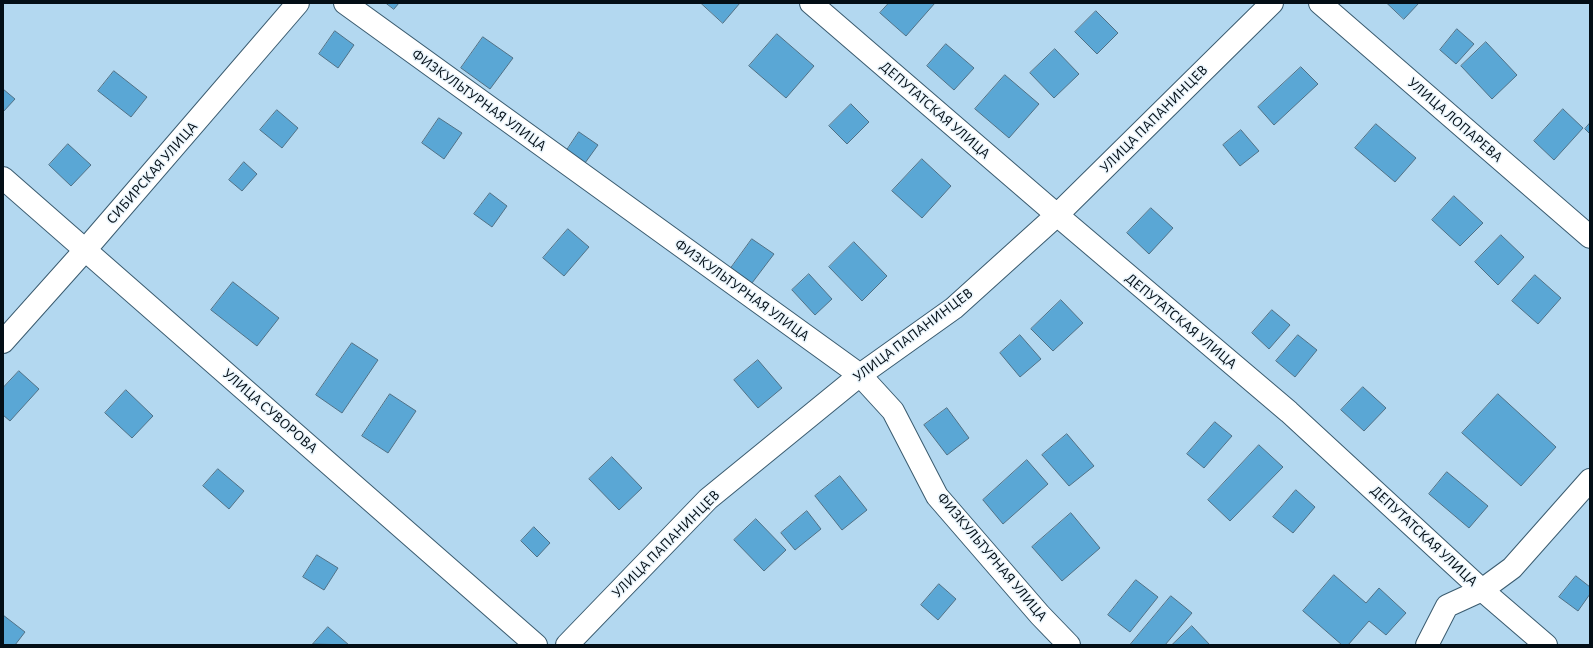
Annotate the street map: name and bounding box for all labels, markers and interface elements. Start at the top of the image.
street label: ФИЗКУЛЬТУРНАЯ УЛИЦА [408,45,550,155]
street label: ДЕПУТАТСКАЯ УЛИЦА [876,57,994,163]
street label: УЛИЦА ПАПАНИНЦЕВ [1096,61,1212,177]
street label: УЛИЦА ЛОПАРЕВА [1404,74,1506,166]
street label: СИБИРСКАЯ УЛИЦА [103,118,201,228]
street label: ФИЗКУЛЬТУРНАЯ УЛИЦА [671,235,813,345]
street label: ДЕПУТАТСКАЯ УЛИЦА [1122,269,1240,373]
street label: УЛИЦА ПАПАНИНЦЕВ [850,284,976,386]
street label: УЛИЦА СУВОРОВА [219,365,321,457]
street label: ДЕПУТАТСКАЯ УЛИЦА [1367,482,1481,590]
street label: УЛИЦА ПАПАНИНЦЕВ [608,486,724,602]
street label: ФИЗКУЛЬТУРНАЯ УЛИЦА [933,489,1051,625]

